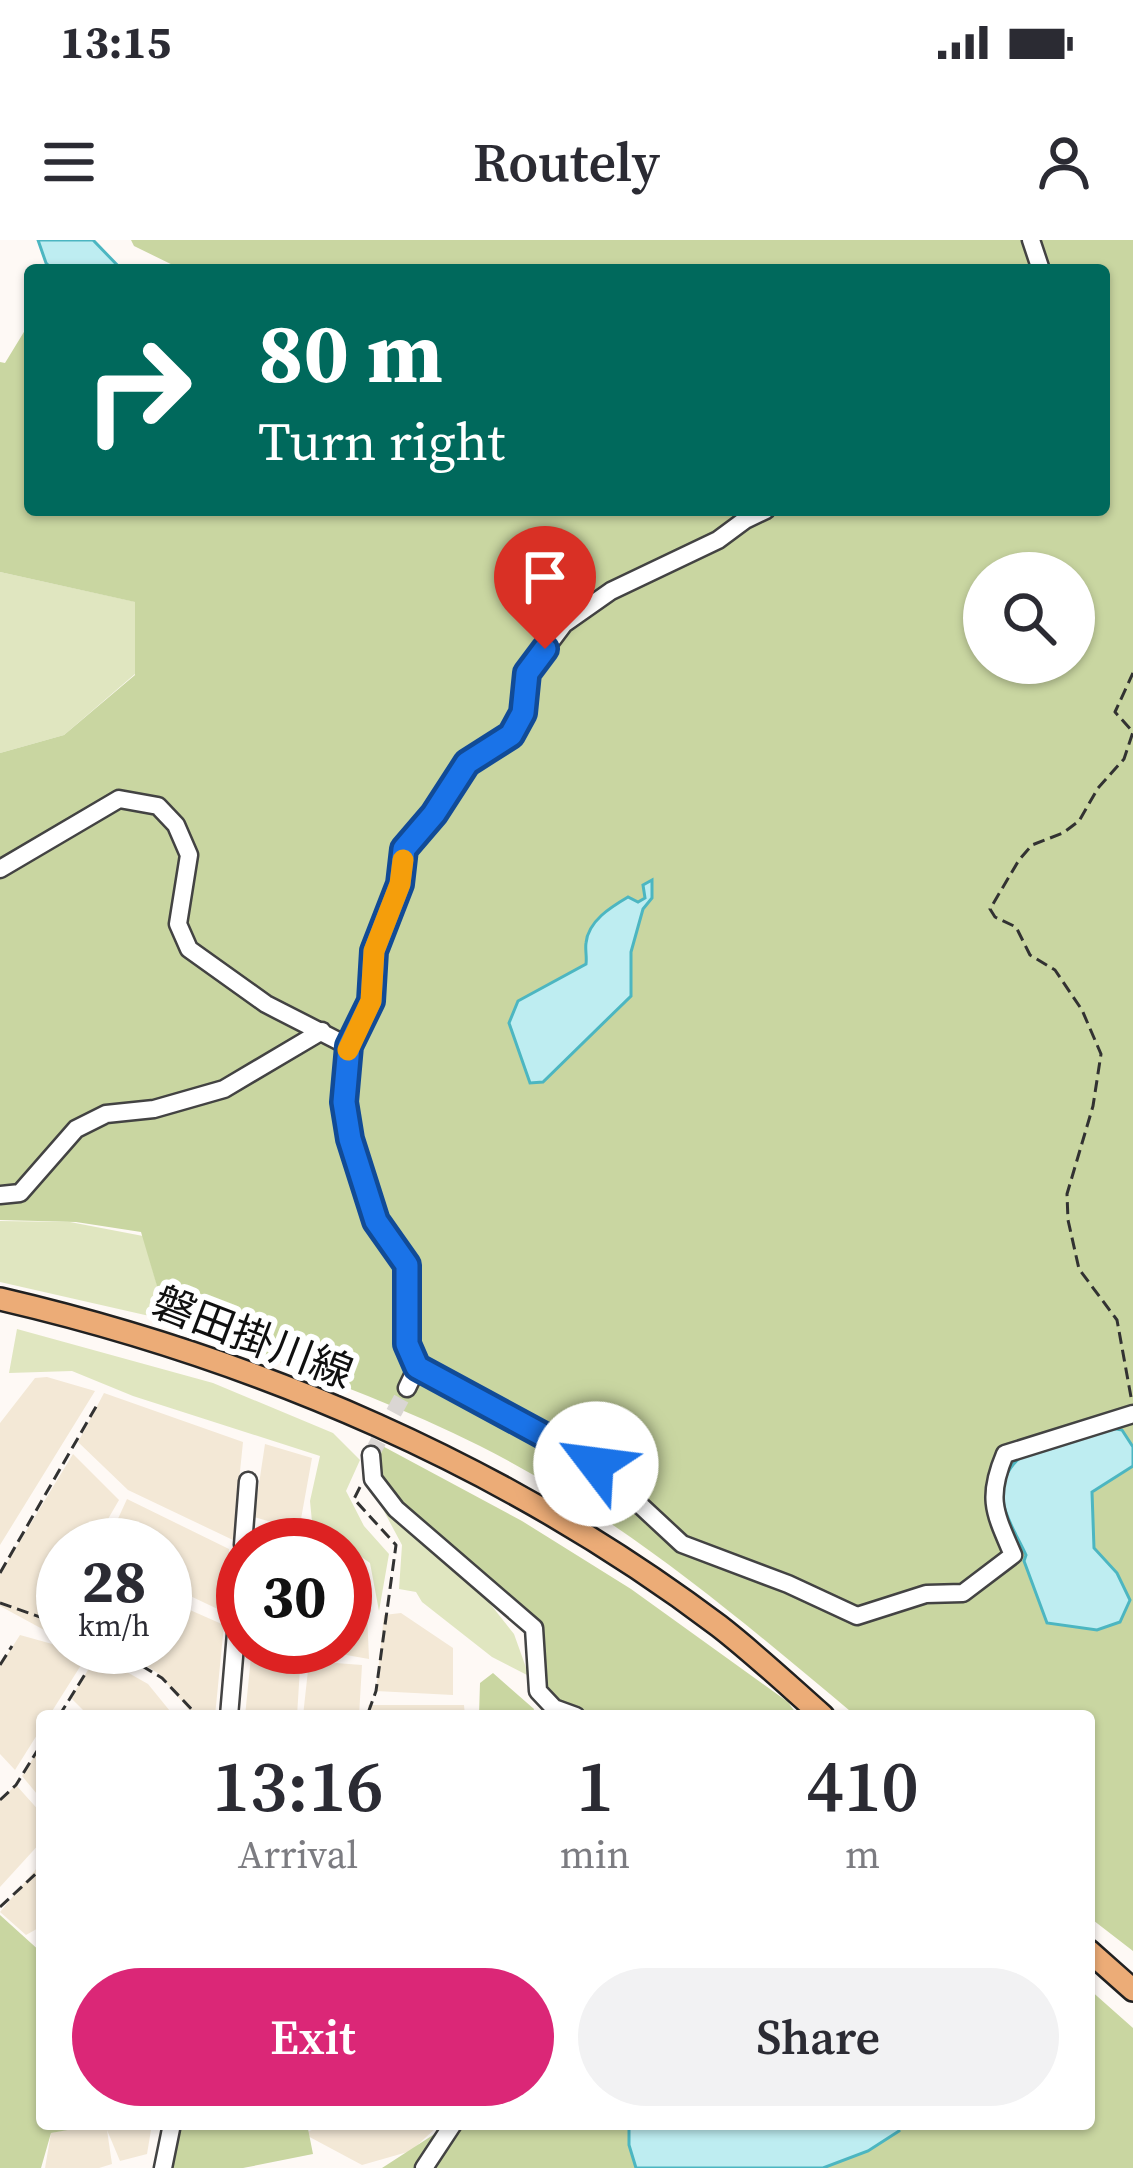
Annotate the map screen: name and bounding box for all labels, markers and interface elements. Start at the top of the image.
text: 13:15 [60,11,171,73]
text: Routely [473,125,660,199]
icon: menu [36,129,102,195]
icon: person [1031,129,1097,195]
text: 80 m [258,295,443,410]
icon: right [60,312,216,468]
text: Turn right [258,404,505,478]
pin [494,526,596,649]
icon: arrive [512,544,578,610]
map controls [963,552,1095,684]
button: search [963,552,1095,684]
street label: 磐田掛川線 [145,1272,361,1402]
position arrow [533,1401,659,1527]
speed limit sign: 30 [216,1518,372,1674]
text: 28 [81,1540,147,1622]
text: km/h [78,1605,150,1646]
text: 13:16 [212,1736,384,1835]
text: 1 [576,1736,614,1835]
text: 410 [806,1736,919,1835]
text: Arrival [238,1828,358,1881]
text: min [560,1828,630,1881]
text: m [845,1828,880,1881]
button: Exit [72,1968,554,2106]
button: Share [578,1968,1059,2106]

